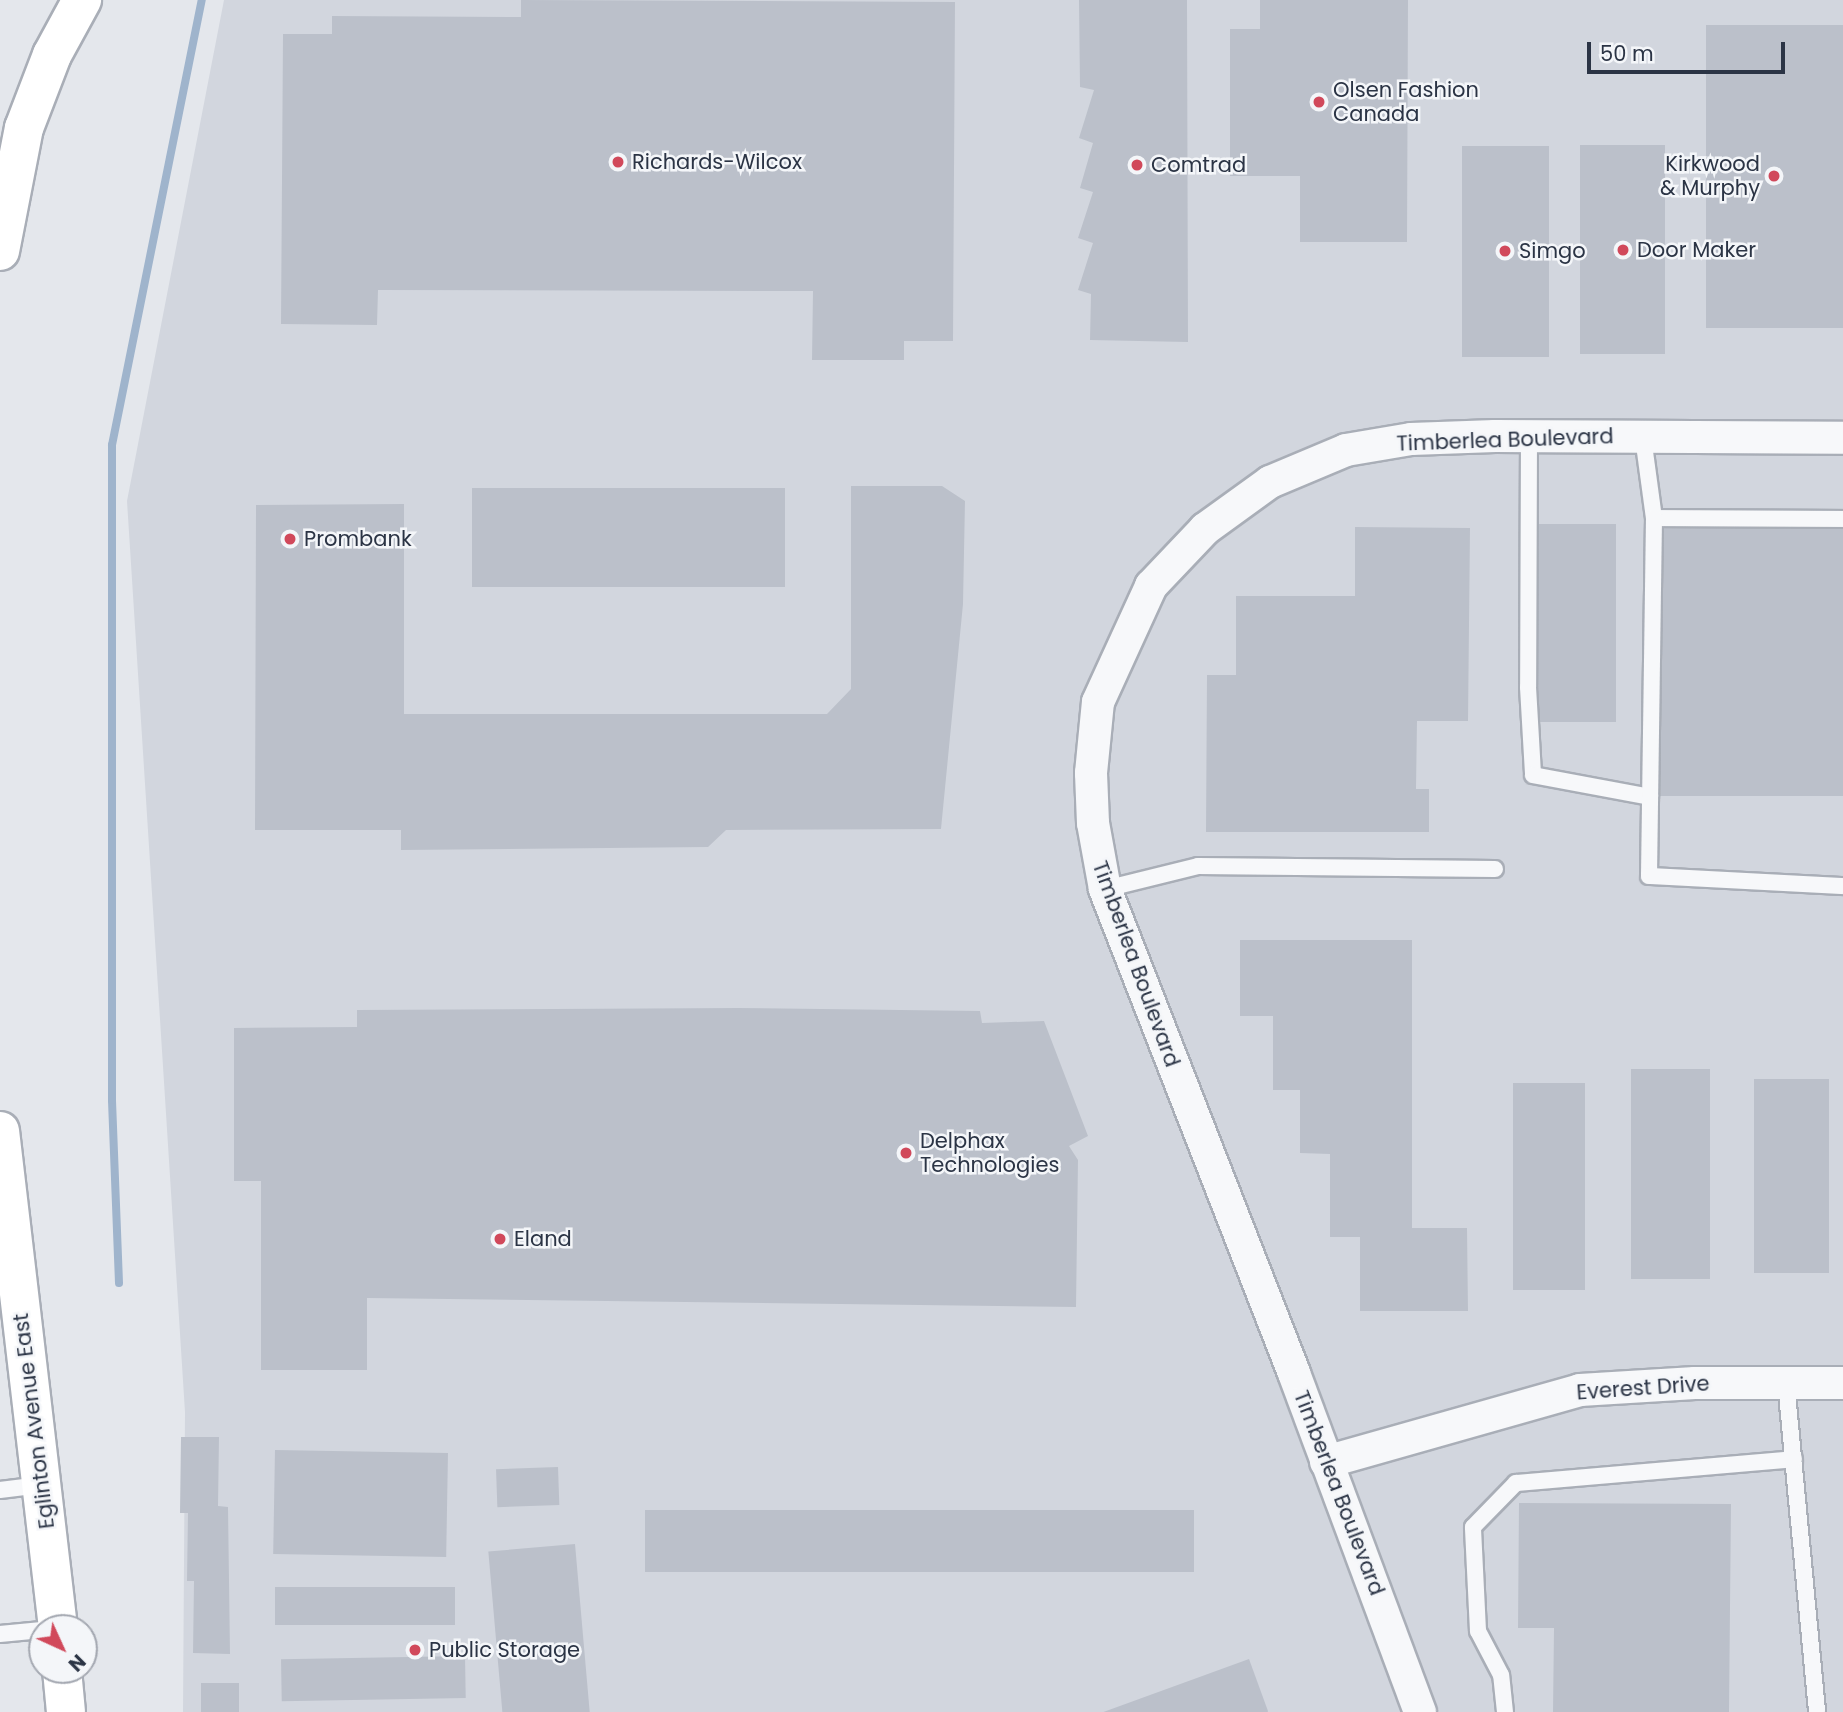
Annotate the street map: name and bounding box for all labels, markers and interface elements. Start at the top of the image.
scale bar [1591,28,1789,72]
text: 50 m [1600,39,1654,68]
place label: Olsen Fashion Canada [1333,77,1479,127]
marker: Olsen Fashion Canada [1311,94,1327,110]
place label: Richards-Wilcox [632,149,802,175]
place label: Kirkwood & Murphy [1660,151,1760,201]
place label: Comtrad [1151,152,1246,178]
marker: Richards-Wilcox [610,154,626,170]
marker: Comtrad [1129,157,1145,173]
marker: Kirkwood & Murphy [1766,168,1782,184]
place label: Door Maker [1637,237,1756,263]
place label: Simgo [1519,238,1586,264]
marker: Door Maker [1615,242,1631,258]
marker: Simgo [1497,243,1513,259]
street label: Timberlea Boulevard [1396,424,1614,456]
place label: Prombank [304,526,412,552]
marker: Prombank [282,531,298,547]
street label: Timberlea Boulevard [1087,858,1185,1070]
place label: Delphax Technologies [920,1128,1059,1178]
marker: Delphax Technologies [898,1145,914,1161]
place label: Eland [514,1226,572,1252]
marker: Eland [492,1231,508,1247]
street label: Eglinton Avenue East [8,1312,60,1530]
street label: Everest Drive [1576,1371,1710,1405]
street label: Timberlea Boulevard [1288,1387,1390,1599]
north arrow [28,1614,98,1684]
place label: Public Storage [429,1637,580,1663]
marker: Public Storage [407,1642,423,1658]
text: N [62,1648,91,1677]

